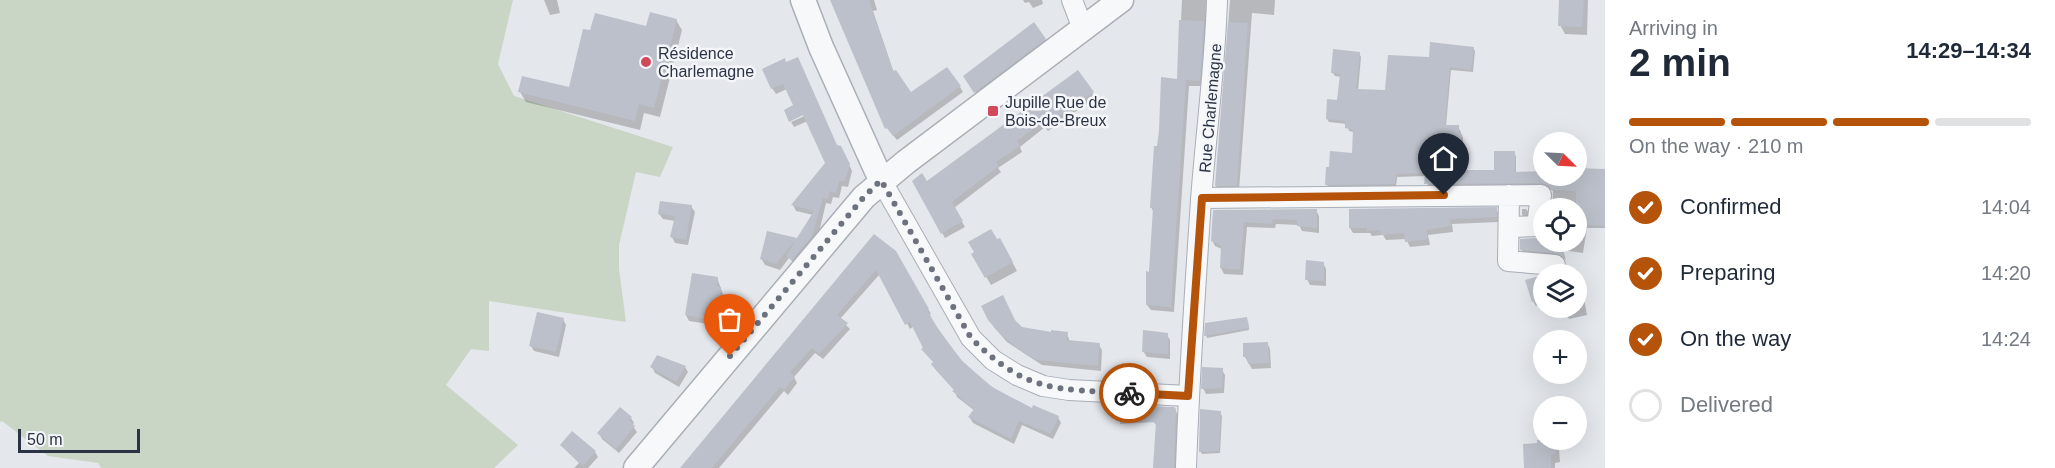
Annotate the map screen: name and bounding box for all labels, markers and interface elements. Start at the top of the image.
text: Arriving in [1629,17,1718,39]
text: 14:29–14:34 [1906,38,2031,63]
text: 2 min [1629,41,1731,84]
street label: Rue Charlemagne [1196,43,1225,173]
place label: Résidence Charlemagne [658,45,754,80]
marker: Résidence Charlemagne [639,55,653,69]
place label: Jupille Rue de Bois-de-Breux [1005,94,1107,129]
marker: Jupille Rue de Bois-de-Breux [986,104,1000,118]
north arrow [1533,132,1587,186]
map controls [1533,132,1587,450]
pin [1418,133,1469,195]
text: On the way · 210 m [1629,135,1804,157]
icon: home [1427,142,1460,175]
icon: check [1629,191,1662,224]
text: Confirmed [1680,194,1781,219]
text: 14:04 [1981,196,2031,218]
button: locate [1533,198,1587,252]
icon: check [1629,257,1662,290]
text: Preparing [1680,260,1775,285]
text: 14:20 [1981,262,2031,284]
button: layers [1533,264,1587,318]
pin [704,294,755,356]
icon: bag [713,303,746,336]
icon: check [1629,323,1662,356]
text: On the way [1680,326,1791,351]
text: 14:24 [1981,328,2031,350]
button: + [1533,330,1587,384]
courier [1099,363,1159,423]
icon: bike [1113,377,1146,410]
text: Delivered [1680,392,1773,417]
button: − [1533,396,1587,450]
scale bar [18,426,140,454]
text: 50 m [27,431,63,448]

